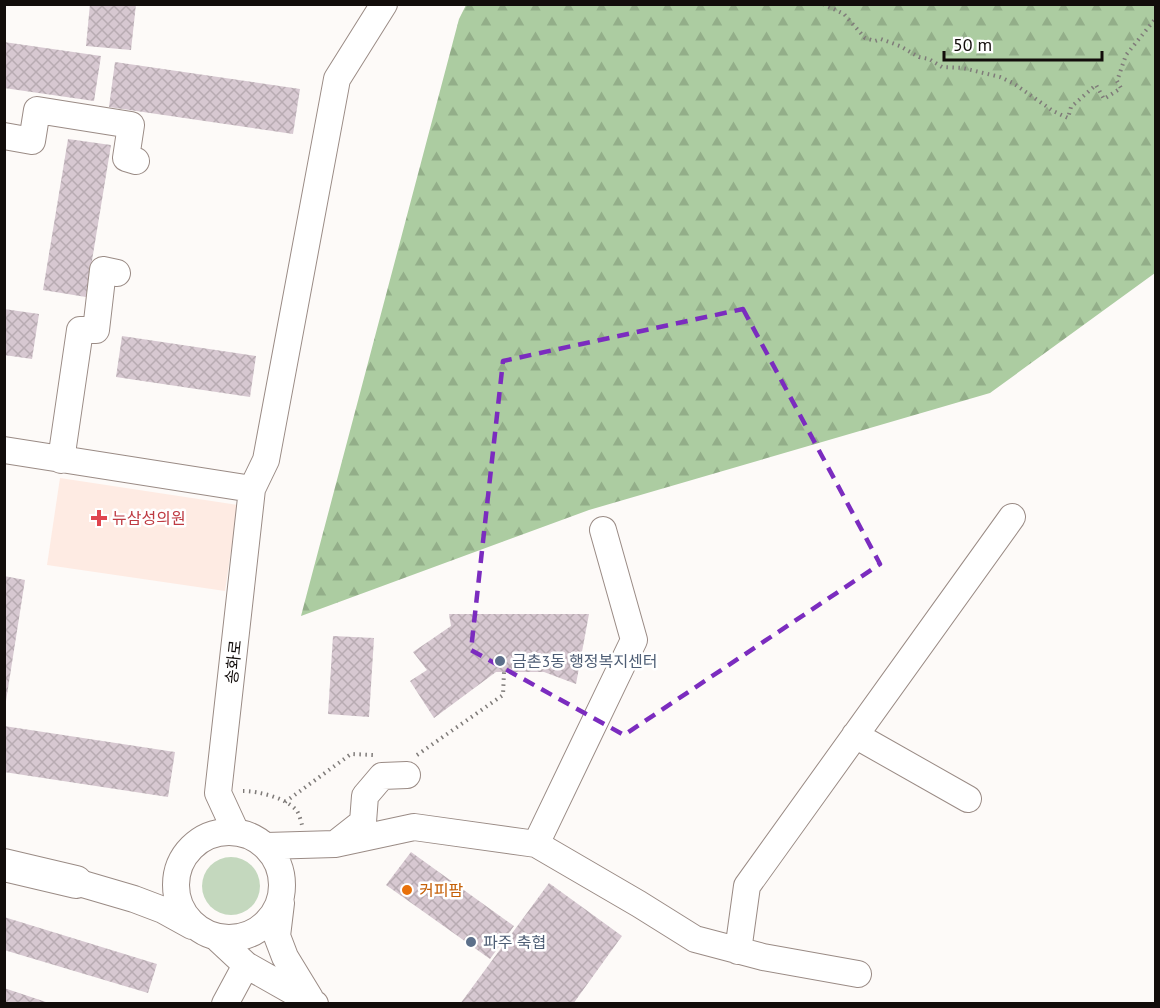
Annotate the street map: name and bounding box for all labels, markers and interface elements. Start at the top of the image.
scale bar [944,24,1102,62]
text: 50 m [953,33,992,56]
place label: 뉴삼성의원 [112,508,186,528]
marker: 뉴삼성의원 [90,509,108,527]
street label: 송화로 [221,639,245,685]
place label: 금촌3동 행정복지센터 [512,651,657,671]
marker: 금촌3동 행정복지센터 [493,654,507,668]
place label: 커피팜 [419,880,463,900]
marker: 커피팜 [400,883,414,897]
place label: 파주 축협 [483,932,546,952]
marker: 파주 축협 [464,935,478,949]

